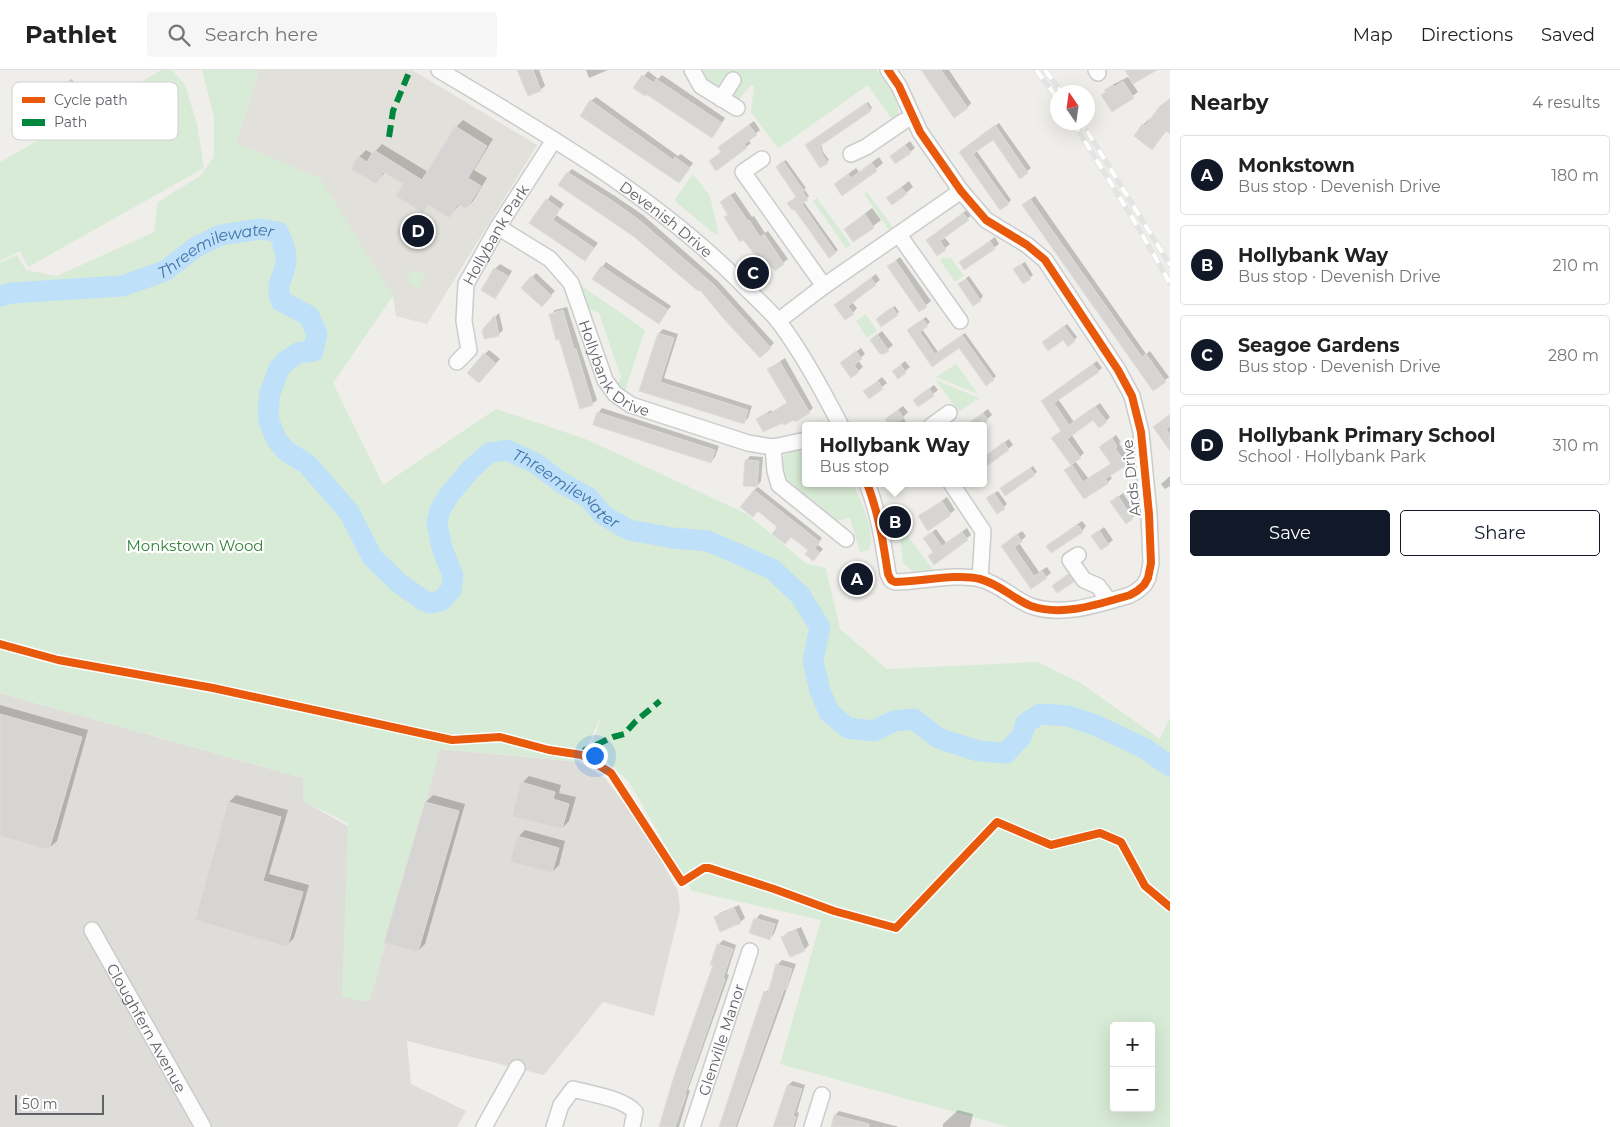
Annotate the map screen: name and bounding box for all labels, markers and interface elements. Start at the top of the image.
search box [147,12,497,57]
text: Pathlet [25,20,117,49]
icon: search [165,21,193,49]
text: Search here [205,23,318,46]
text: Map [1353,24,1393,46]
text: Directions [1421,24,1513,46]
text: Saved [1541,24,1595,46]
legend [12,82,178,140]
north arrow [1050,85,1095,130]
text: Nearby [1190,90,1269,115]
text: Cycle path [54,91,128,109]
text: 4 results [1532,93,1600,112]
text: Path [54,113,87,131]
text: Monkstown [1238,154,1355,177]
text: A [1201,166,1213,185]
text: 180 m [1551,166,1599,185]
street label: Devenish Drive [616,176,717,261]
text: Bus stop · Devenish Drive [1238,177,1441,196]
street label: Hollybank Park [458,180,533,288]
pin: D [402,212,434,250]
water label: Threemilewater [155,219,276,282]
text: Hollybank Way [1238,244,1388,267]
pin: C [737,254,769,292]
text: B [1201,256,1213,275]
text: 210 m [1552,256,1599,275]
text: Bus stop · Devenish Drive [1238,267,1441,286]
street label: Hollybank Drive [575,317,652,420]
text: Seagoe Gardens [1238,334,1400,357]
text: C [1201,346,1213,365]
text: 280 m [1548,346,1599,365]
text: Bus stop · Devenish Drive [1238,357,1441,376]
popup [802,422,987,487]
text: Hollybank Primary School [1238,424,1495,447]
text: Hollybank Way [819,434,970,457]
text: D [1200,436,1214,455]
text: 310 m [1552,436,1599,455]
street label: Ards Drive [1118,439,1144,517]
water label: Threemilewater [510,444,624,532]
text: School · Hollybank Park [1238,447,1426,466]
text: Bus stop [819,457,889,476]
pin: B [879,503,911,541]
button: Save [1190,510,1390,556]
button: Share [1400,510,1600,556]
park label: Monkstown Wood [127,536,263,555]
pin: A [841,560,873,598]
your location [582,743,608,769]
street label: Cloughfern Avenue [103,960,191,1096]
street label: Glenville Manor [694,981,748,1098]
map controls [1110,1022,1155,1112]
button: + [1110,1022,1155,1067]
button: − [1110,1067,1155,1112]
scale bar [15,1092,104,1115]
text: 50 m [22,1095,58,1113]

